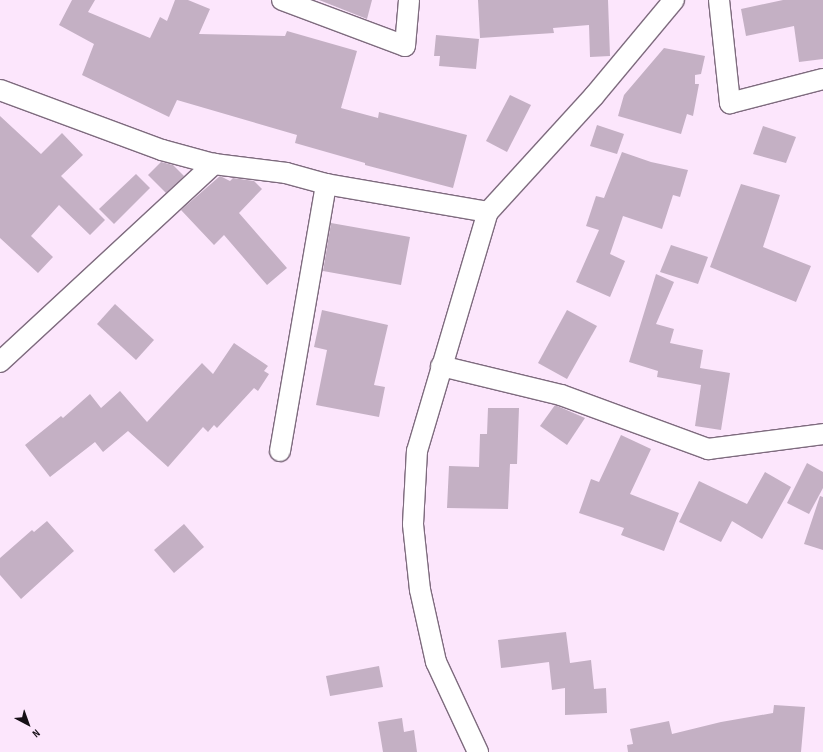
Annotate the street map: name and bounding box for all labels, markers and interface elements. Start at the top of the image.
north arrow [8,704,48,744]
text: N [30,727,43,740]

